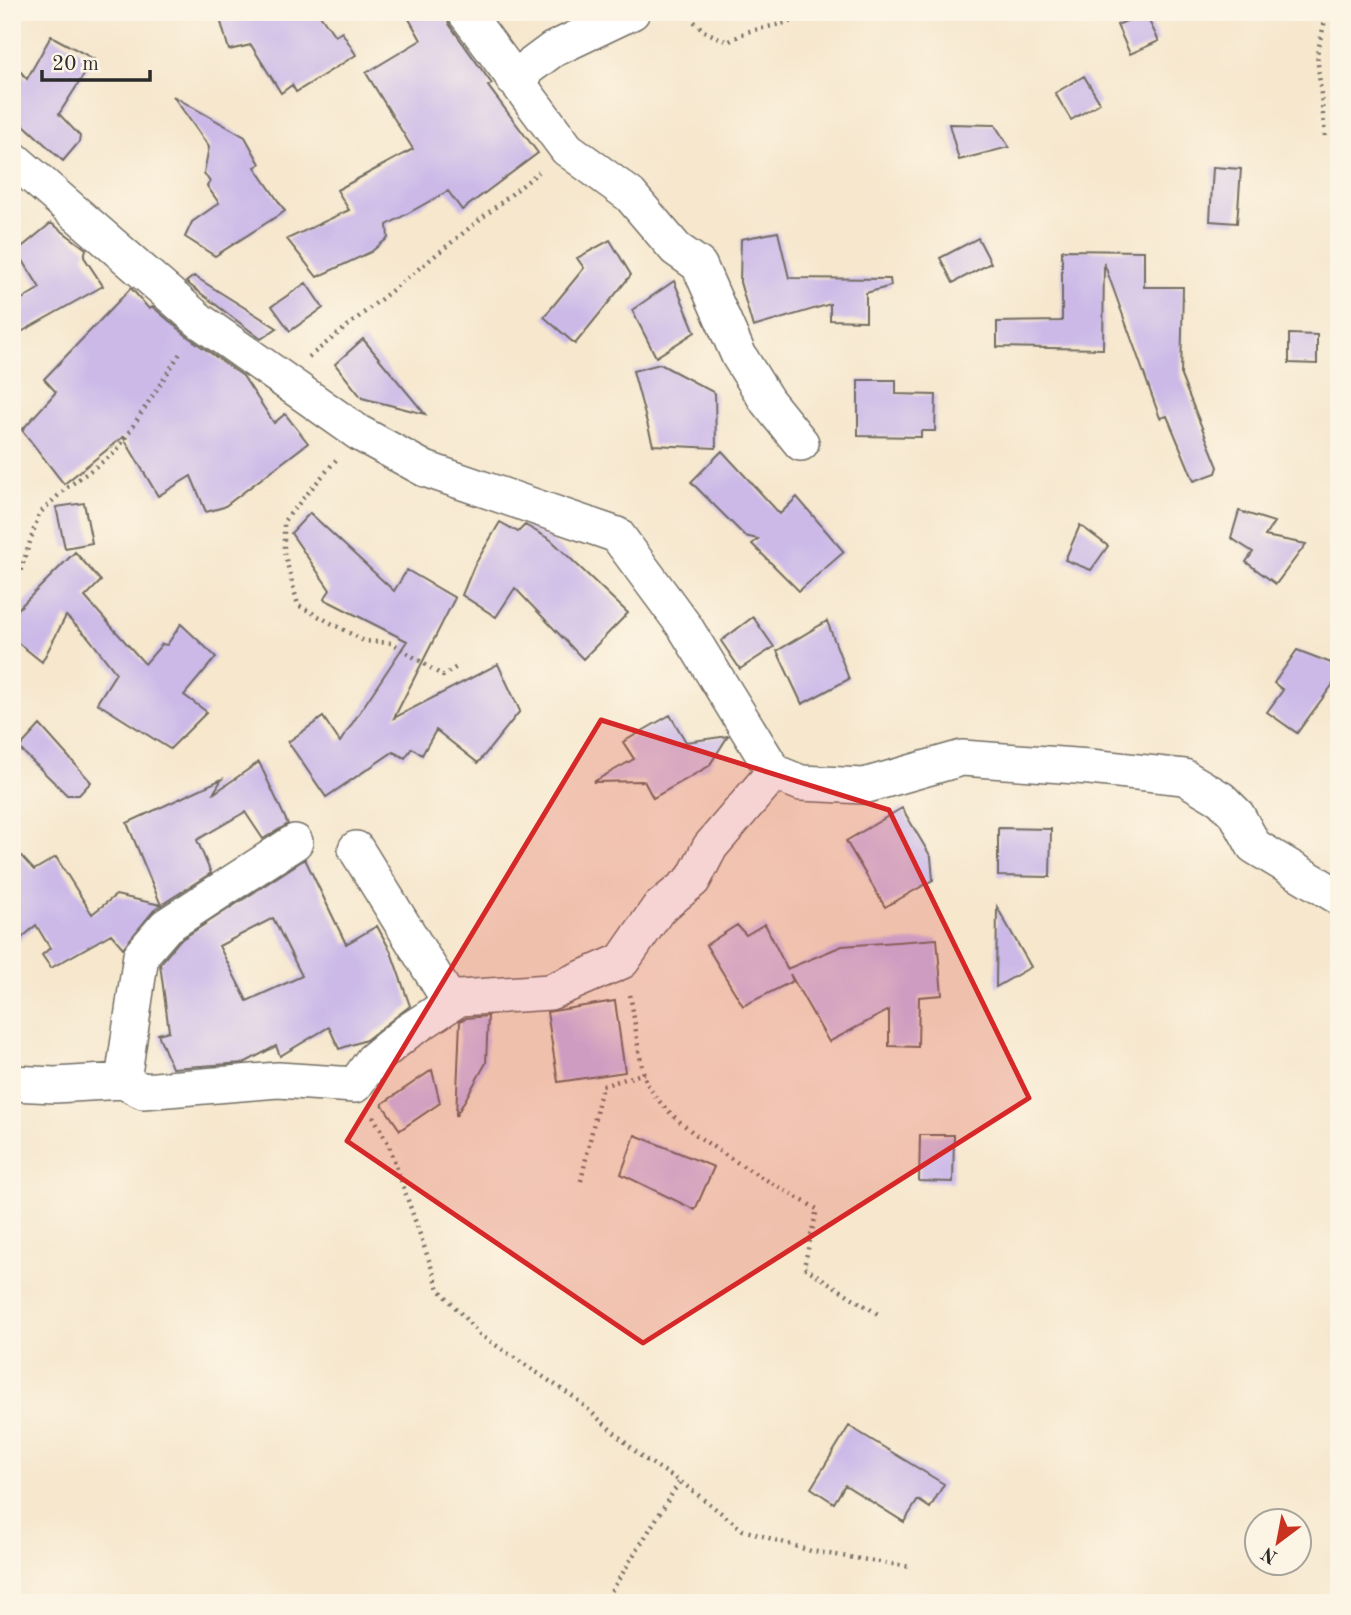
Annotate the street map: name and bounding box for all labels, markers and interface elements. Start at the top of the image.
scale bar [42,38,150,82]
text: 20 m [52,54,99,75]
north arrow [1242,1506,1312,1576]
text: N [1259,1542,1282,1566]

